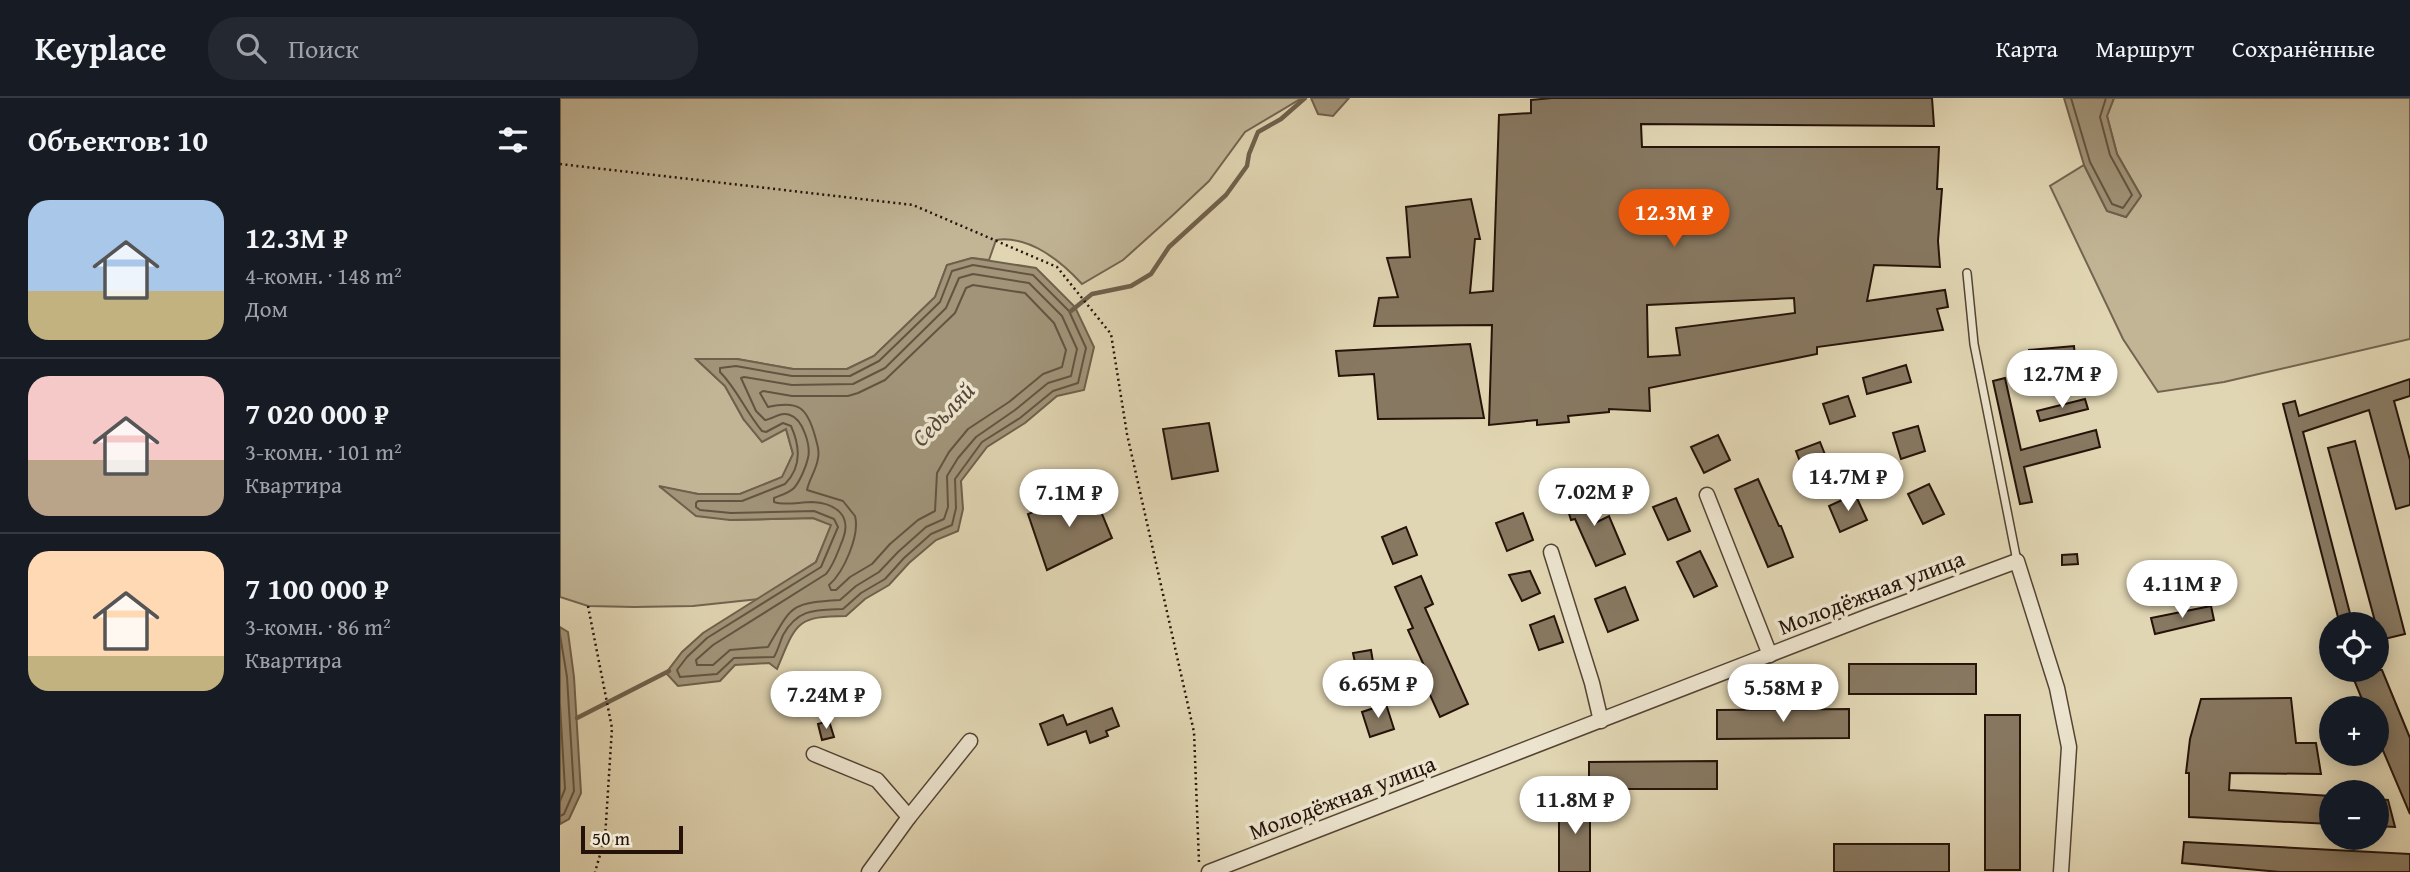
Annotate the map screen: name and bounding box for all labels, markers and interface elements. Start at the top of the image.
search box [208,17,698,80]
text: Keyplace [35,24,166,72]
icon: search [232,29,270,67]
text: Поиск [288,29,359,68]
text: Карта [1996,31,2058,66]
text: Маршрут [2096,31,2194,66]
text: Сохранённые [2232,31,2375,66]
text: Объектов: 10 [28,118,208,162]
icon: filters [494,121,532,159]
pin: 12.3M ₽ [1609,190,1739,249]
text: 12.3M ₽ [1634,195,1714,228]
text: 12.3M ₽ [245,215,348,259]
icon: home [84,228,168,312]
text: 4-комн. · 148 m² [245,259,402,292]
text: Дом [245,292,288,325]
pin: 12.7M ₽ [1997,350,2127,410]
text: 12.7M ₽ [2022,356,2102,389]
water label: Седьляй [903,374,983,454]
text: 7 020 000 ₽ [245,391,389,435]
icon: home [84,404,168,488]
text: 3-комн. · 101 m² [245,435,402,468]
pin: 14.7M ₽ [1783,454,1913,513]
text: 14.7M ₽ [1808,459,1888,492]
text: Квартира [245,468,342,501]
pin: 7.02M ₽ [1529,468,1659,528]
pin: 7.1M ₽ [1012,470,1126,529]
text: 7.02M ₽ [1554,474,1634,507]
text: 7.1M ₽ [1035,475,1103,508]
street label: Молодёжная улица [1773,541,1969,643]
pin: 4.11M ₽ [2117,560,2247,620]
text: 7 100 000 ₽ [245,566,389,610]
text: 4.11M ₽ [2142,566,2222,599]
icon: home [84,579,168,663]
text: 3-комн. · 86 m² [245,610,391,643]
map controls [2319,612,2389,850]
button: locate [2319,612,2389,682]
text: Квартира [245,643,342,676]
pin: 6.65M ₽ [1313,660,1443,720]
pin: 5.58M ₽ [1718,664,1848,724]
text: 6.65M ₽ [1338,666,1418,699]
text: 5.58M ₽ [1743,670,1823,703]
pin: 7.24M ₽ [761,672,891,731]
text: 7.24M ₽ [786,677,866,710]
button: + [2319,696,2389,766]
street label: Молодёжная улица [1244,746,1440,848]
pin: 11.8M ₽ [1510,776,1640,836]
button: − [2319,780,2389,850]
text: 11.8M ₽ [1535,782,1615,815]
scale bar [581,823,682,855]
text: 50 m [592,824,630,852]

